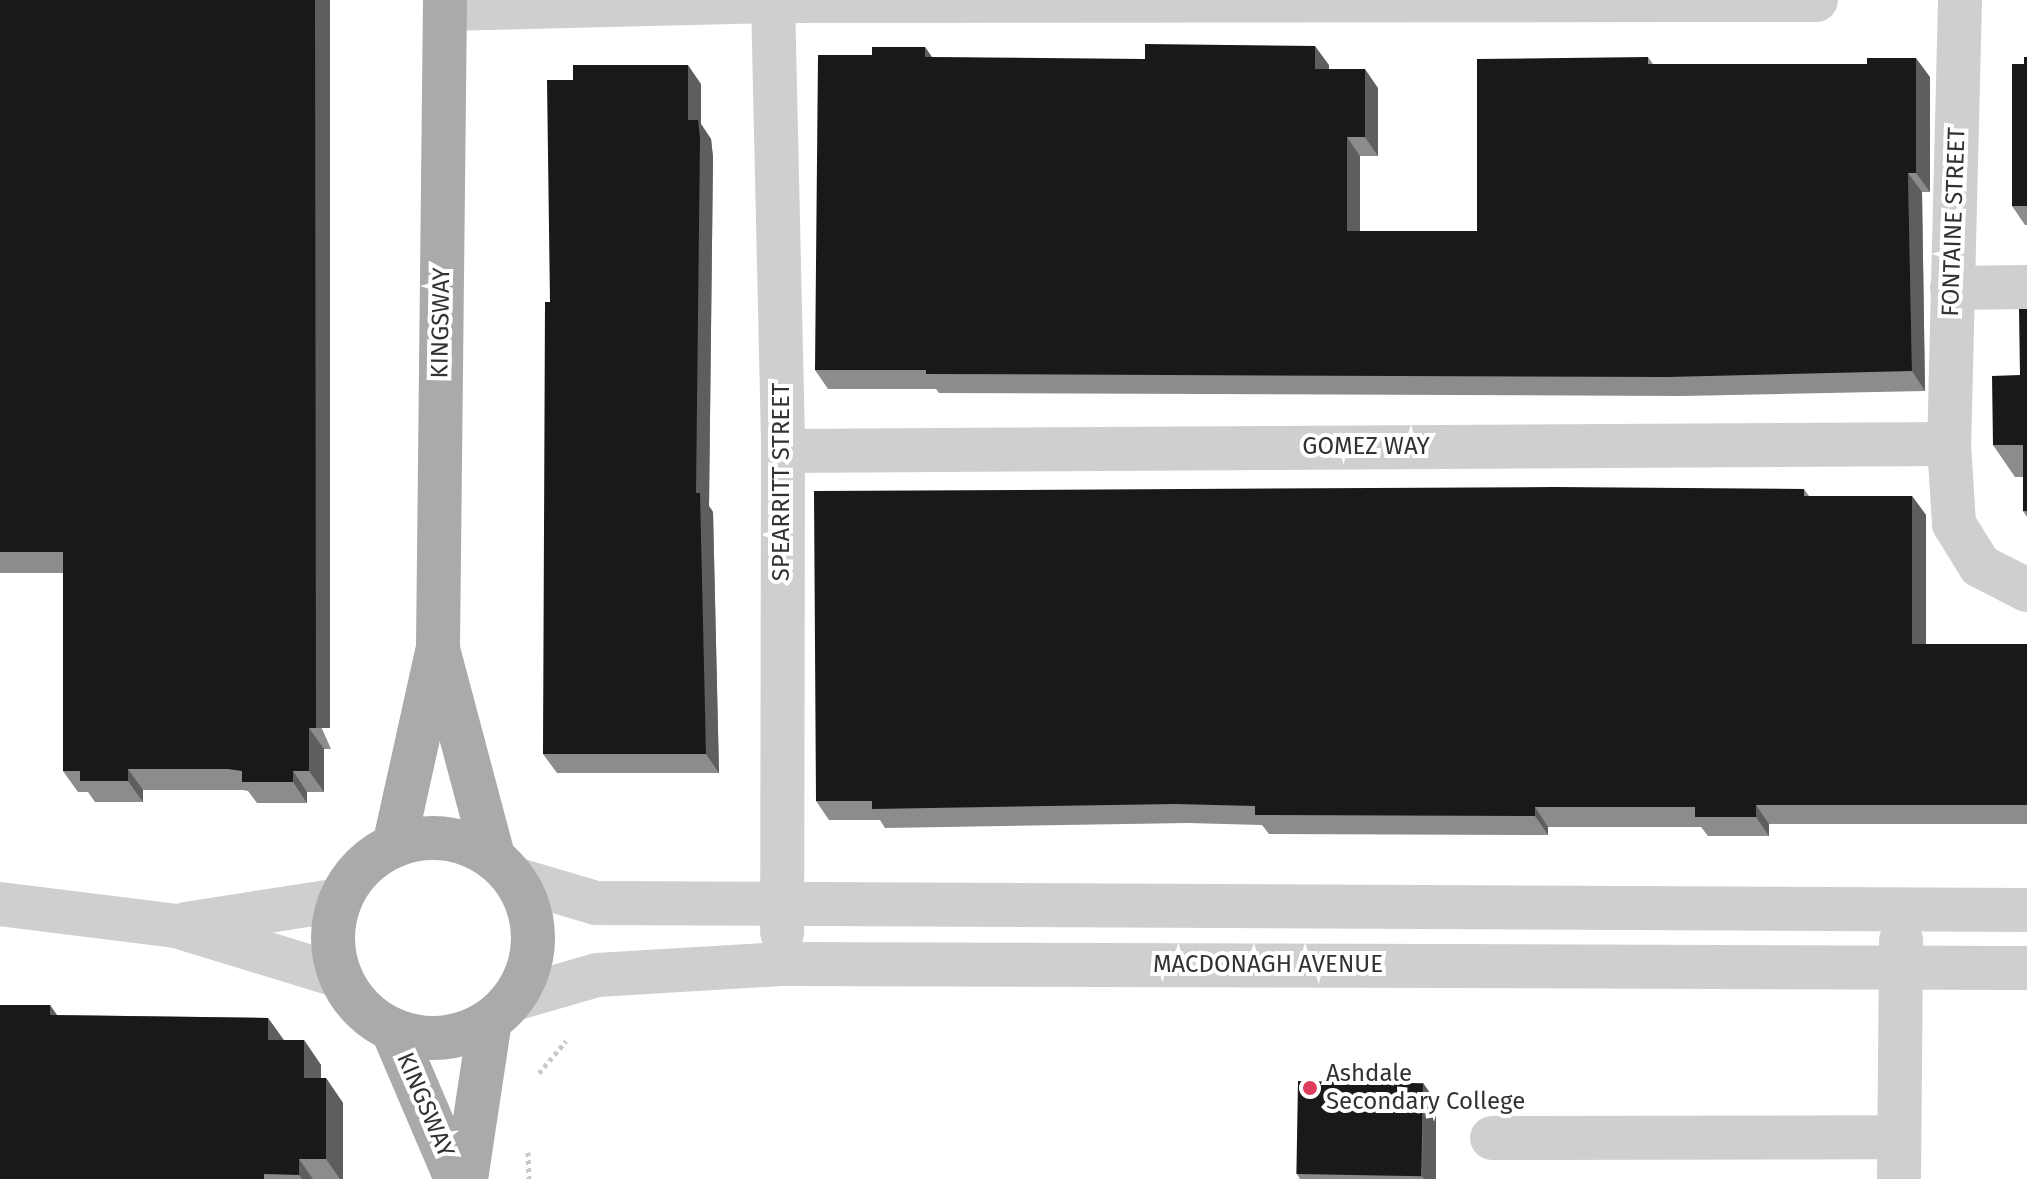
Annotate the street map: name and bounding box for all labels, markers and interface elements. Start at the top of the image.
street label: FONTAINE STREET [1936,127,1972,317]
street label: KINGSWAY [426,267,456,379]
street label: SPEARRITT STREET [768,383,796,581]
street label: GOMEZ WAY [1302,433,1430,461]
street label: MACDONAGH AVENUE [1153,951,1383,979]
street label: KINGSWAY [390,1048,460,1162]
place label: Ashdale Secondary College [1326,1060,1525,1116]
marker: Ashdale Secondary College [1301,1079,1319,1097]

